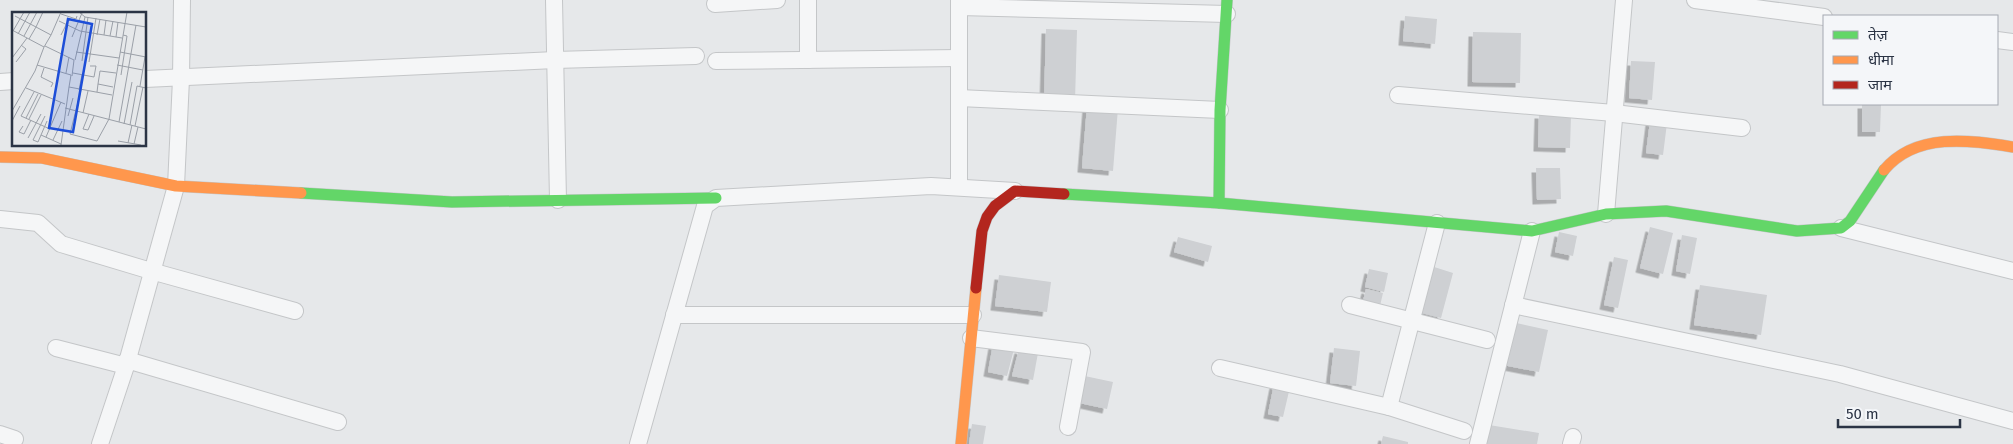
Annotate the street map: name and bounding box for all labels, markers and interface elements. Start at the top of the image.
inset map [12,12,146,146]
legend [1823,15,1998,105]
text: तेज़ [1868,26,1889,44]
text: धीमा [1868,51,1895,69]
text: जाम [1868,76,1893,94]
scale bar [1838,396,1960,428]
text: 50 m [1846,405,1879,423]

